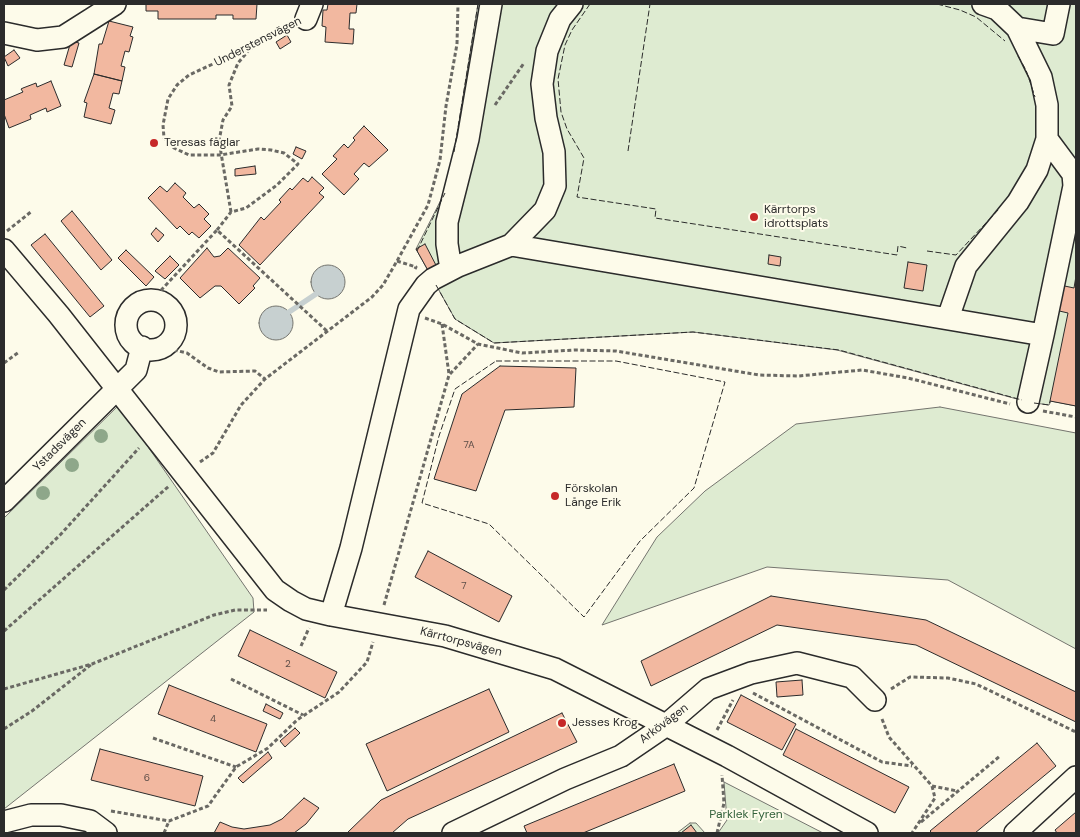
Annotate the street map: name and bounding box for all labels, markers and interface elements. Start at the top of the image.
street label: Understensvägen [212,14,304,70]
place label: Teresas fåglar [164,136,240,150]
marker: Teresas fåglar [148,137,160,149]
place label: Kärrtorps idrottsplats [764,203,828,231]
marker: Kärrtorps idrottsplats [748,211,760,223]
street label: Ystadsvägen [30,415,90,475]
house number: 7A [463,439,475,451]
place label: Förskolan Långe Erik [565,482,621,510]
marker: Förskolan Långe Erik [549,490,561,502]
house number: 7 [461,580,467,592]
street label: Kärrtorpsvägen [418,624,504,660]
house number: 2 [285,658,291,670]
street label: Arkövägen [637,701,691,747]
house number: 4 [210,713,216,725]
place label: Jesses Krog [572,716,638,730]
marker: Jesses Krog [556,717,568,729]
house number: 6 [144,772,150,784]
park label: Parklek Fyren [709,808,783,822]

